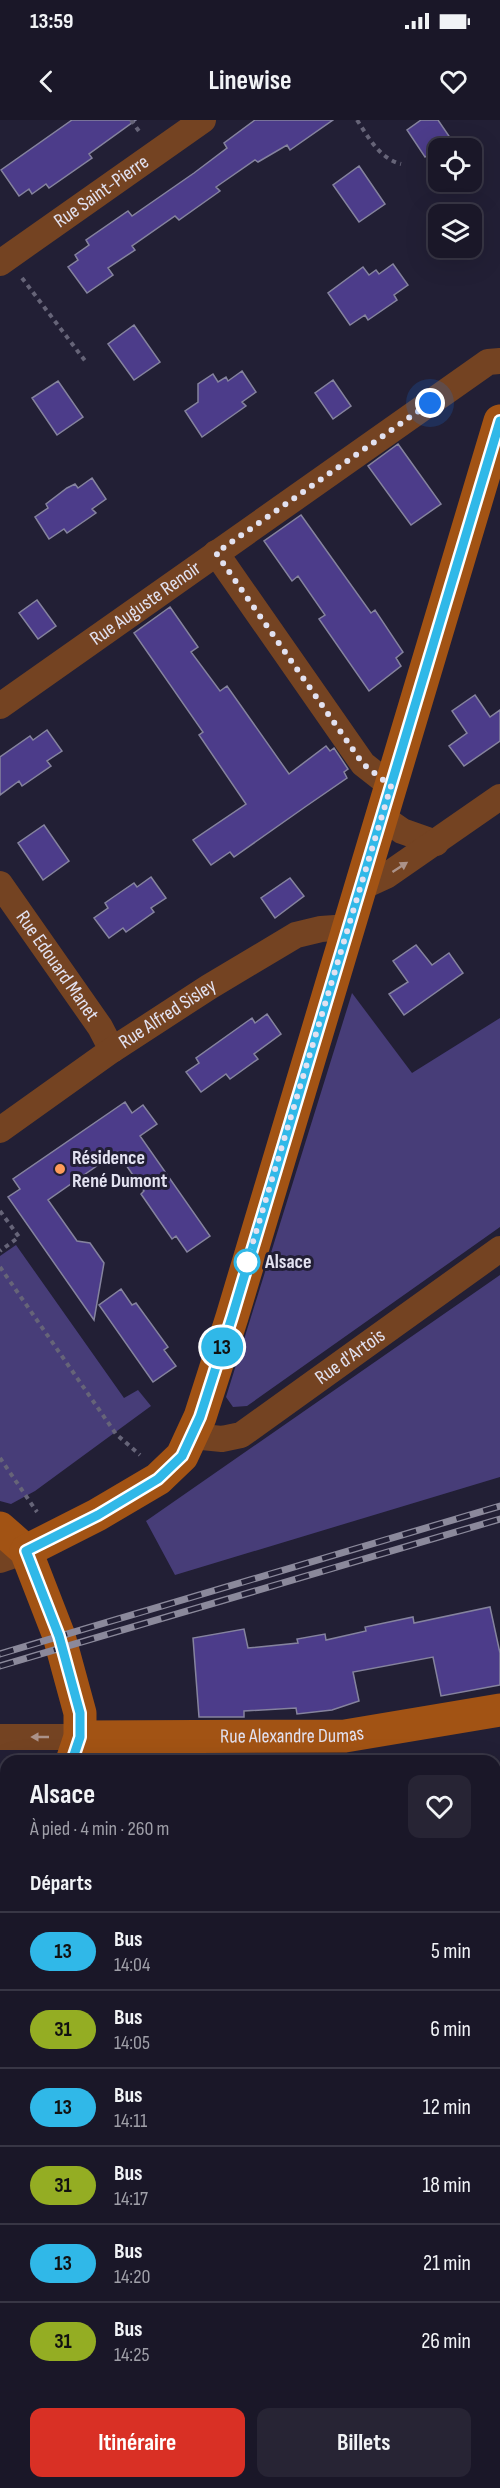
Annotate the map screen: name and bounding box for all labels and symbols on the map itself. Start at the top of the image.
street label: Rue Saint-Pierre [49,150,153,233]
your location [415,388,445,418]
street label: Rue Auguste Renoir [85,556,206,651]
one-way arrow [392,861,408,872]
street label: Rue Edouard Manet [11,906,104,1026]
street label: Rue Alfred Sisley [115,973,221,1054]
place label: Résidence René Dumont [72,1146,168,1193]
marker: Résidence René Dumont [53,1162,67,1176]
marker: Alsace [234,1249,260,1275]
place label: Alsace [264,1250,312,1274]
street label: Rue d'Artois [311,1323,390,1390]
line badge: 13 [195,1328,249,1366]
street label: Rue Alexandre Dumas [220,1721,366,1748]
one-way arrow [31,1732,50,1742]

